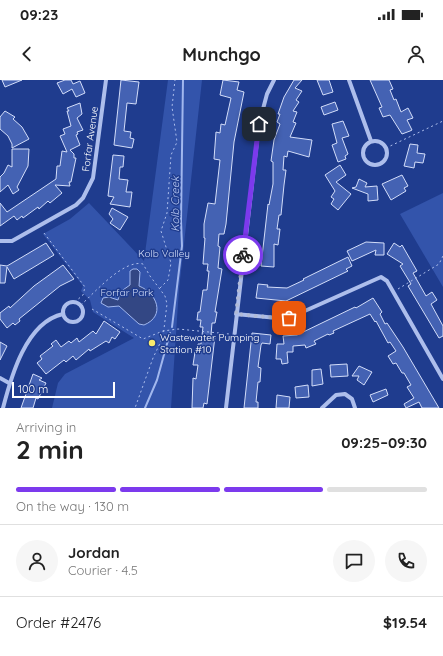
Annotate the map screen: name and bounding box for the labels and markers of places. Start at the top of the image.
pin [242,107,276,141]
pin [272,301,306,335]
place label: Wastewater Pumping Station #10 [160,331,259,356]
marker: Wastewater Pumping Station #10 [147,338,157,348]

